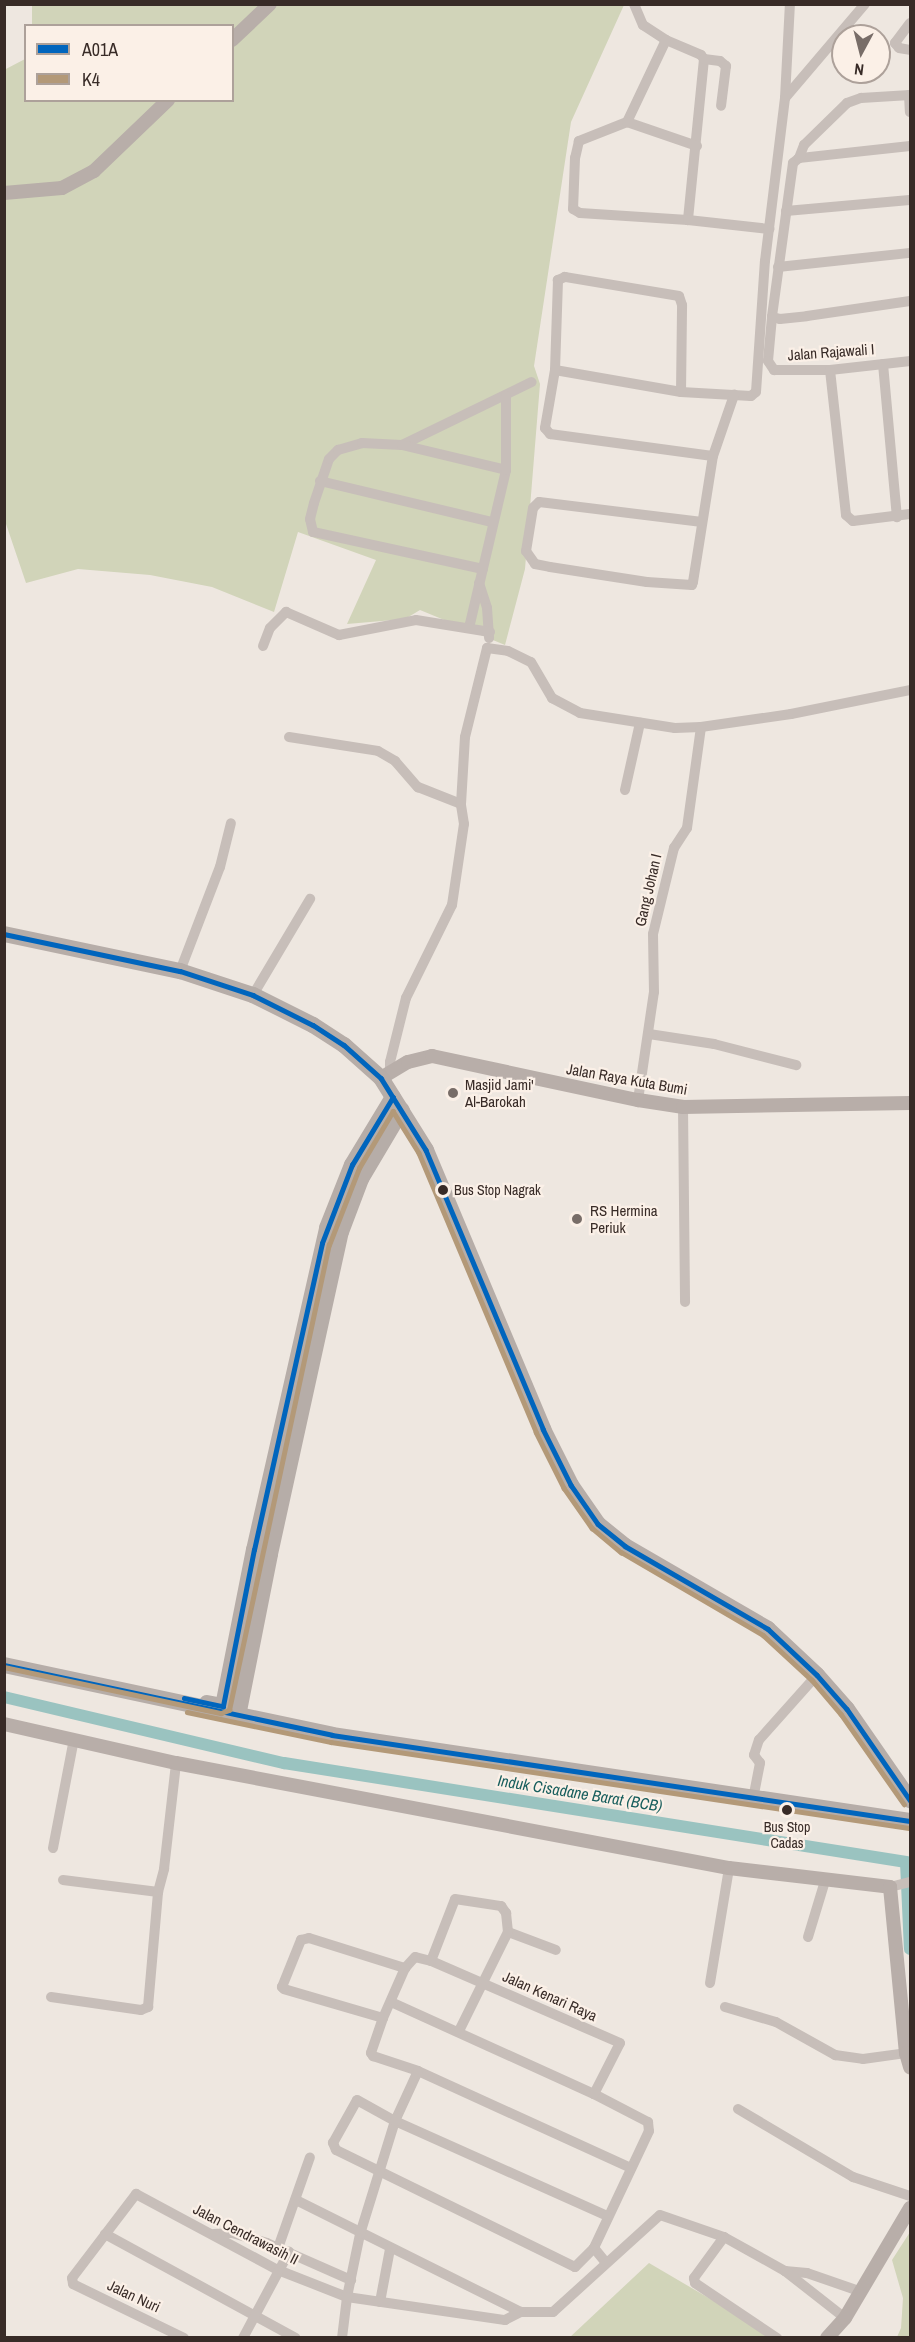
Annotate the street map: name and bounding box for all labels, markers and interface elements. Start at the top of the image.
legend [24,24,234,102]
north arrow [831,24,891,84]
text: A01A [82,37,118,62]
text: N [853,58,865,81]
text: K4 [82,67,100,92]
street label: Jalan Rajawali I [787,340,875,364]
street label: Gang Johan I [631,852,665,928]
street label: Jalan Raya Kuta Bumi [565,1060,689,1098]
place label: Masjid Jami' Al-Barokah [465,1075,534,1110]
marker: Masjid Jami' Al-Barokah [446,1086,460,1100]
place label: Bus Stop Nagrak [454,1182,541,1198]
marker: Bus Stop Nagrak [437,1184,449,1196]
place label: RS Hermina Periuk [590,1201,658,1236]
marker: RS Hermina Periuk [568,1210,586,1228]
water label: Induk Cisadane Barat (BCB) [496,1771,664,1815]
marker: Bus Stop Cadas [781,1804,793,1816]
place label: Bus Stop Cadas [764,1819,810,1852]
street label: Jalan Kenari Raya [500,1967,600,2025]
street label: Jalan Cendrawasih II [190,2200,302,2268]
street label: Jalan Nuri [105,2276,163,2316]

